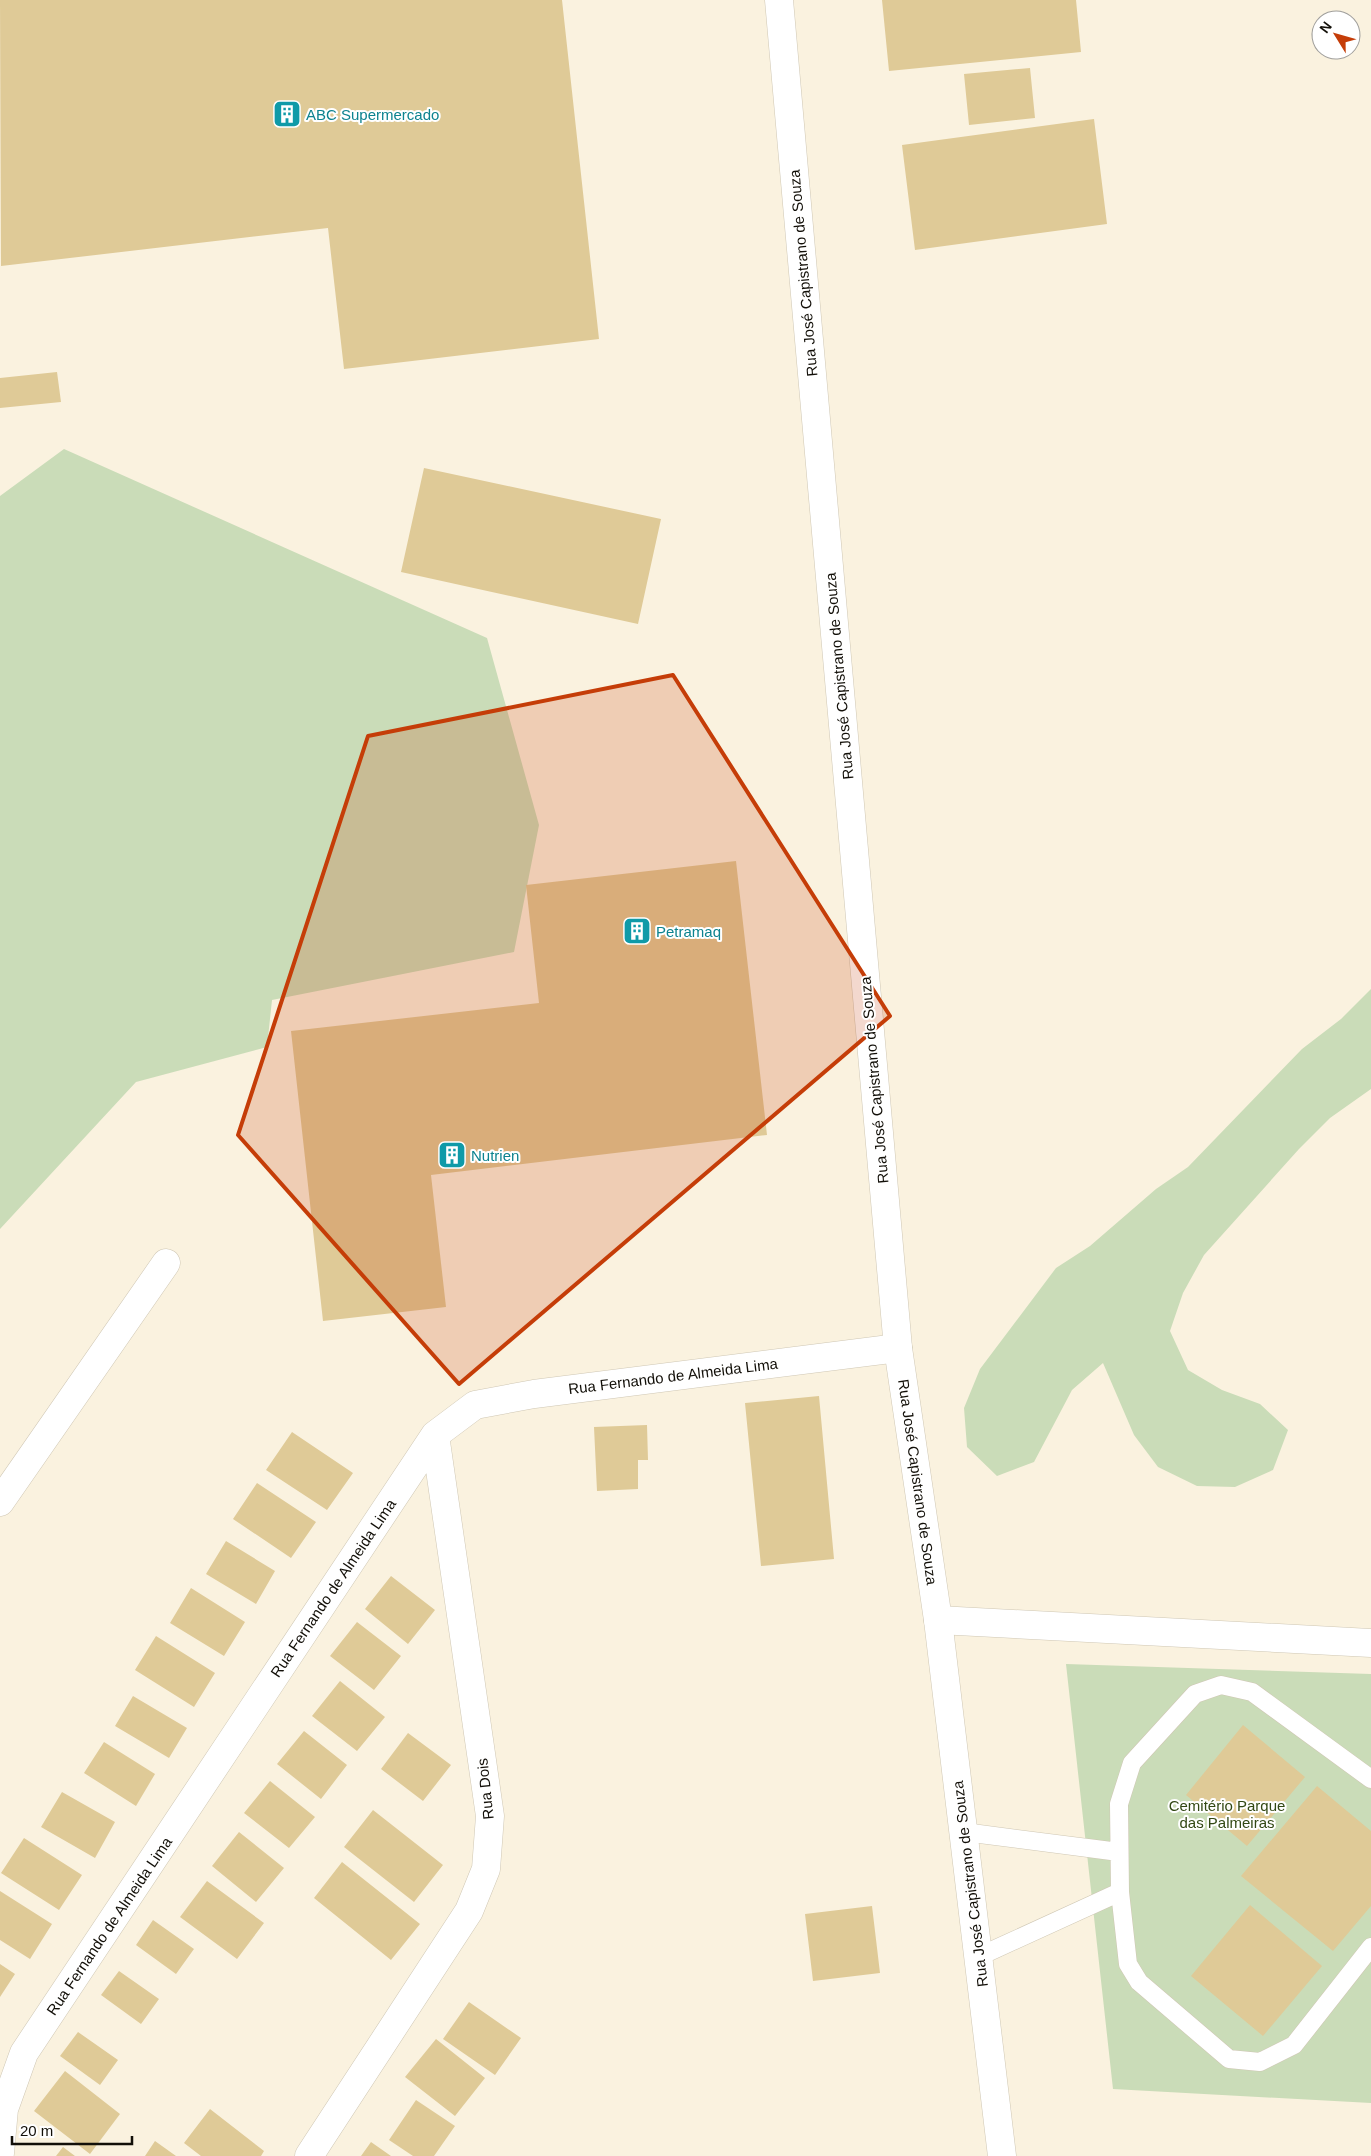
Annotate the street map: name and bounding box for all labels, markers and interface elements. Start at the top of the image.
north arrow [1311,10,1361,60]
text: N [1316,18,1335,36]
building icon: ABC Supermercado [272,99,302,129]
place label: ABC Supermercado [306,106,439,123]
street label: Rua José Capistrano de Souza [785,168,821,377]
street label: Rua José Capistrano de Souza [821,571,857,780]
building icon: Petramaq [622,916,652,946]
place label: Petramaq [656,923,721,940]
street label: Rua José Capistrano de Souza [856,975,892,1184]
building icon: Nutrien [437,1140,467,1170]
place label: Nutrien [471,1147,519,1164]
street label: Rua Fernando de Almeida Lima [567,1355,779,1397]
street label: Rua José Capistrano de Souza [895,1378,941,1587]
street label: Rua Fernando de Almeida Lima [267,1495,399,1680]
street label: Rua Dois [473,1757,497,1821]
street label: Rua José Capistrano de Souza [949,1779,991,1988]
park label: Cemitério Parque das Palmeiras [1169,1797,1285,1831]
street label: Rua Fernando de Almeida Lima [43,1833,175,2018]
scale bar [12,2114,132,2146]
text: 20 m [20,2122,53,2139]

